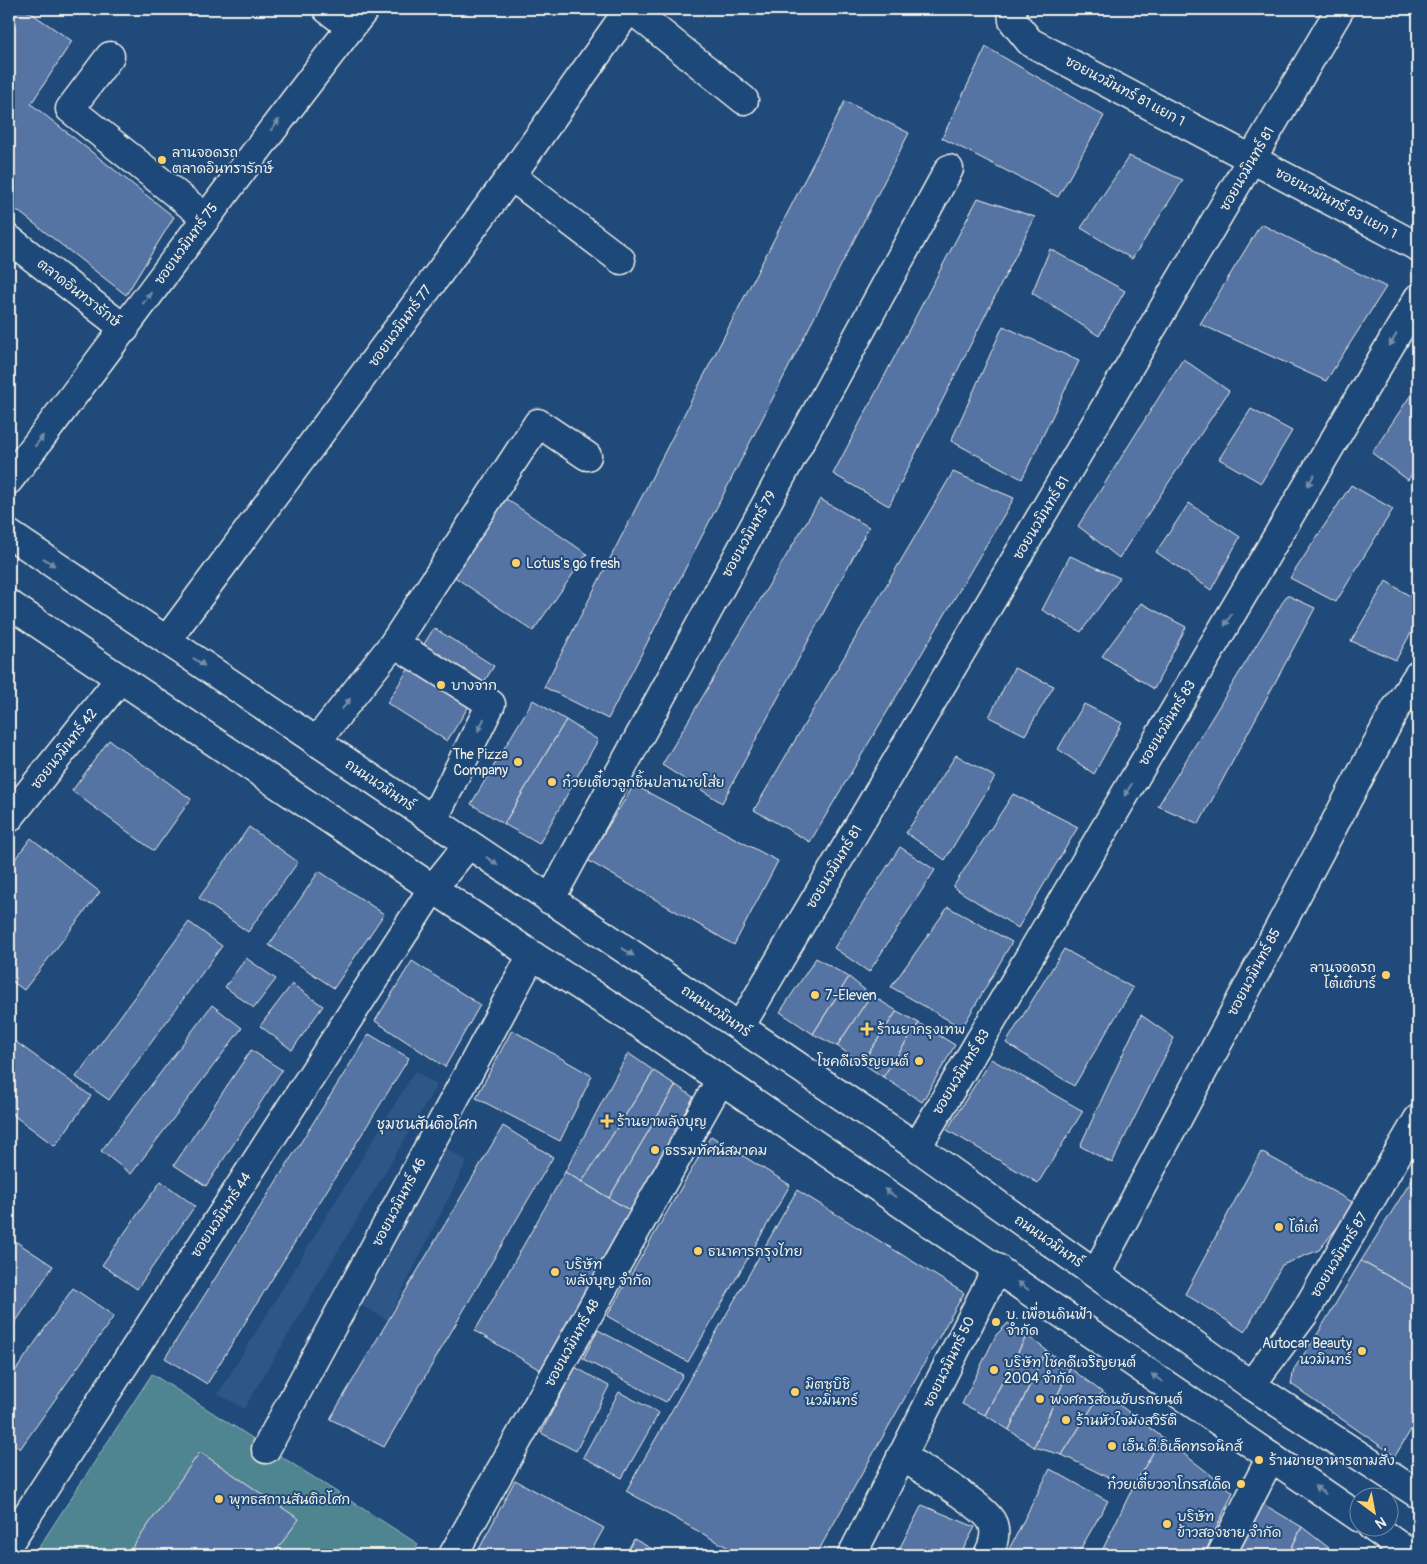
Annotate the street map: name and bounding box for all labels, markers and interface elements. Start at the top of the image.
street label: ซอยนวมินทร์ 81 แยก 1 [1062,51,1188,130]
one-way arrow [270,119,281,132]
street label: ซอยนวมินทร์ 81 [1215,123,1278,214]
place label: ลานจอดรถ ตลาดอินทรารักษ์ [172,144,274,177]
marker: ลานจอดรถ ตลาดอินทรารักษ์ [156,154,168,166]
street label: ซอยนวมินทร์ 83 แยก 1 [1272,163,1400,242]
street label: ซอยนวมินทร์ 75 [150,199,221,288]
street label: ตลาดอินทรารักษ์ [34,254,125,331]
street label: ซอยนวมินทร์ 77 [364,281,436,370]
one-way arrow [142,291,152,304]
one-way arrow [1389,334,1398,347]
one-way arrow [33,435,44,448]
street label: ซอยนวมินทร์ 81 [1009,473,1073,563]
one-way arrow [1306,474,1315,487]
street label: ซอยนวมินทร์ 79 [717,487,780,580]
place label: Lotus's go fresh [526,555,620,572]
one-way arrow [42,557,56,567]
marker: Lotus's go fresh [510,557,522,569]
one-way arrow [1224,614,1233,627]
one-way arrow [192,657,205,667]
street label: ซอยนวมินทร์ 83 [1134,676,1199,769]
place label: บางจาก [451,677,497,694]
marker: บางจาก [435,679,447,691]
one-way arrow [341,698,352,711]
street label: ซอยนวมินทร์ 42 [26,704,101,793]
one-way arrow [477,718,485,732]
place label: The Pizza Company [452,746,508,779]
street label: ถนนนวมินทร์ [342,755,419,815]
marker: The Pizza Company [512,756,524,768]
place label: ก๋วยเตี๋ยวลูกชิ้นปลานายโส่ย [562,769,725,792]
marker: ก๋วยเตี๋ยวลูกชิ้นปลานายโส่ย [546,776,558,788]
one-way arrow [1123,784,1132,797]
street label: ซอยนวมินทร์ 81 [802,822,866,912]
one-way arrow [486,856,499,866]
street label: ซอยนวมินทร์ 85 [1223,925,1284,1019]
one-way arrow [621,947,634,956]
place label: ลานจอดรถ โต๋เต๋บาร์ [1310,959,1377,992]
marker: ลานจอดรถ โต๋เต๋บาร์ [1380,969,1392,981]
street label: ถนนนวมินทร์ [678,981,755,1041]
place label: 7-Eleven [825,987,877,1004]
marker: 7-Eleven [809,989,821,1001]
place label: ร้านยากรุงเทพ [877,1021,966,1039]
marker: ร้านยากรุงเทพ [861,1023,873,1035]
street label: ซอยนวมินทร์ 83 [928,1025,993,1118]
place label: โชคดีเจริญยนต์ [817,1052,909,1070]
marker: โชคดีเจริญยนต์ [913,1055,925,1067]
place label: ร้านยาพลังบุญ [617,1113,707,1131]
district label: ชุมชนสันติอโศก [376,1114,478,1135]
marker: ร้านยาพลังบุญ [601,1115,613,1127]
place label: ธรรมทัศน์สมาคม [665,1141,767,1159]
marker: ธรรมทัศน์สมาคม [649,1144,661,1156]
street label: ซอยนวมินทร์ 46 [368,1154,430,1249]
street label: ซอยนวมินทร์ 44 [186,1169,255,1261]
one-way arrow [883,1189,896,1198]
street label: ซอยนวมินทร์ 87 [1306,1208,1371,1301]
street label: ถนนนวมินทร์ [1011,1210,1088,1271]
place label: โต๋เต๋ [1289,1218,1319,1236]
marker: โต๋เต๋ [1273,1221,1285,1233]
place label: ธนาคารกรุงไทย [708,1242,802,1261]
marker: ธนาคารกรุงไทย [692,1245,704,1257]
place label: บริษัท พลังบุญ จำกัด [565,1256,651,1290]
marker: บริษัท พลังบุญ จำกัด [549,1266,561,1278]
one-way arrow [1017,1281,1030,1291]
street label: ซอยนวมินทร์ 48 [540,1296,603,1390]
place label: บ. เพื่อนดินฟ้า จำกัด [1006,1301,1093,1339]
street label: ซอยนวมินทร์ 50 [919,1313,978,1410]
marker: บ. เพื่อนดินฟ้า จำกัด [990,1316,1002,1328]
place label: Autocar Beauty นวมินทร์ [1262,1335,1353,1368]
marker: Autocar Beauty นวมินทร์ [1356,1345,1368,1357]
place label: บริษัท โชคดีเจริญยนต์ 2004 จำกัด [1004,1353,1136,1387]
marker: บริษัท โชคดีเจริญยนต์ 2004 จำกัด [988,1364,1000,1376]
one-way arrow [1150,1373,1164,1383]
place label: มิตซูบิชิ นวมินทร์ [805,1376,858,1409]
marker: มิตซูบิชิ นวมินทร์ [789,1386,801,1398]
place label: พงศกรสอนขับรถยนต์ [1050,1390,1183,1408]
marker: พงศกรสอนขับรถยนต์ [1034,1393,1046,1405]
place label: ร้านหัวใจมังสวิรัติ [1076,1411,1177,1429]
marker: ร้านหัวใจมังสวิรัติ [1060,1414,1072,1426]
place label: เอ็น.ดี.อิเล็คทรอนิกส์ [1122,1437,1244,1455]
marker: เอ็น.ดี.อิเล็คทรอนิกส์ [1106,1440,1118,1452]
place label: ร้านขายอาหารตามสั่ง [1269,1447,1395,1469]
marker: ร้านขายอาหารตามสั่ง [1253,1454,1265,1466]
place label: ก๋วยเตี๋ยวอาโกรสเด็ด [1107,1471,1231,1493]
marker: ก๋วยเตี๋ยวอาโกรสเด็ด [1235,1478,1247,1490]
one-way arrow [1313,1485,1326,1495]
north arrow [1350,1486,1400,1536]
place label: พุทธสถานสันติอโศก [229,1490,350,1509]
marker: พุทธสถานสันติอโศก [213,1493,225,1505]
place label: บริษัท ข้าวสองชาย จำกัด [1177,1508,1281,1541]
text: N [1372,1513,1389,1532]
marker: บริษัท ข้าวสองชาย จำกัด [1161,1518,1173,1530]

